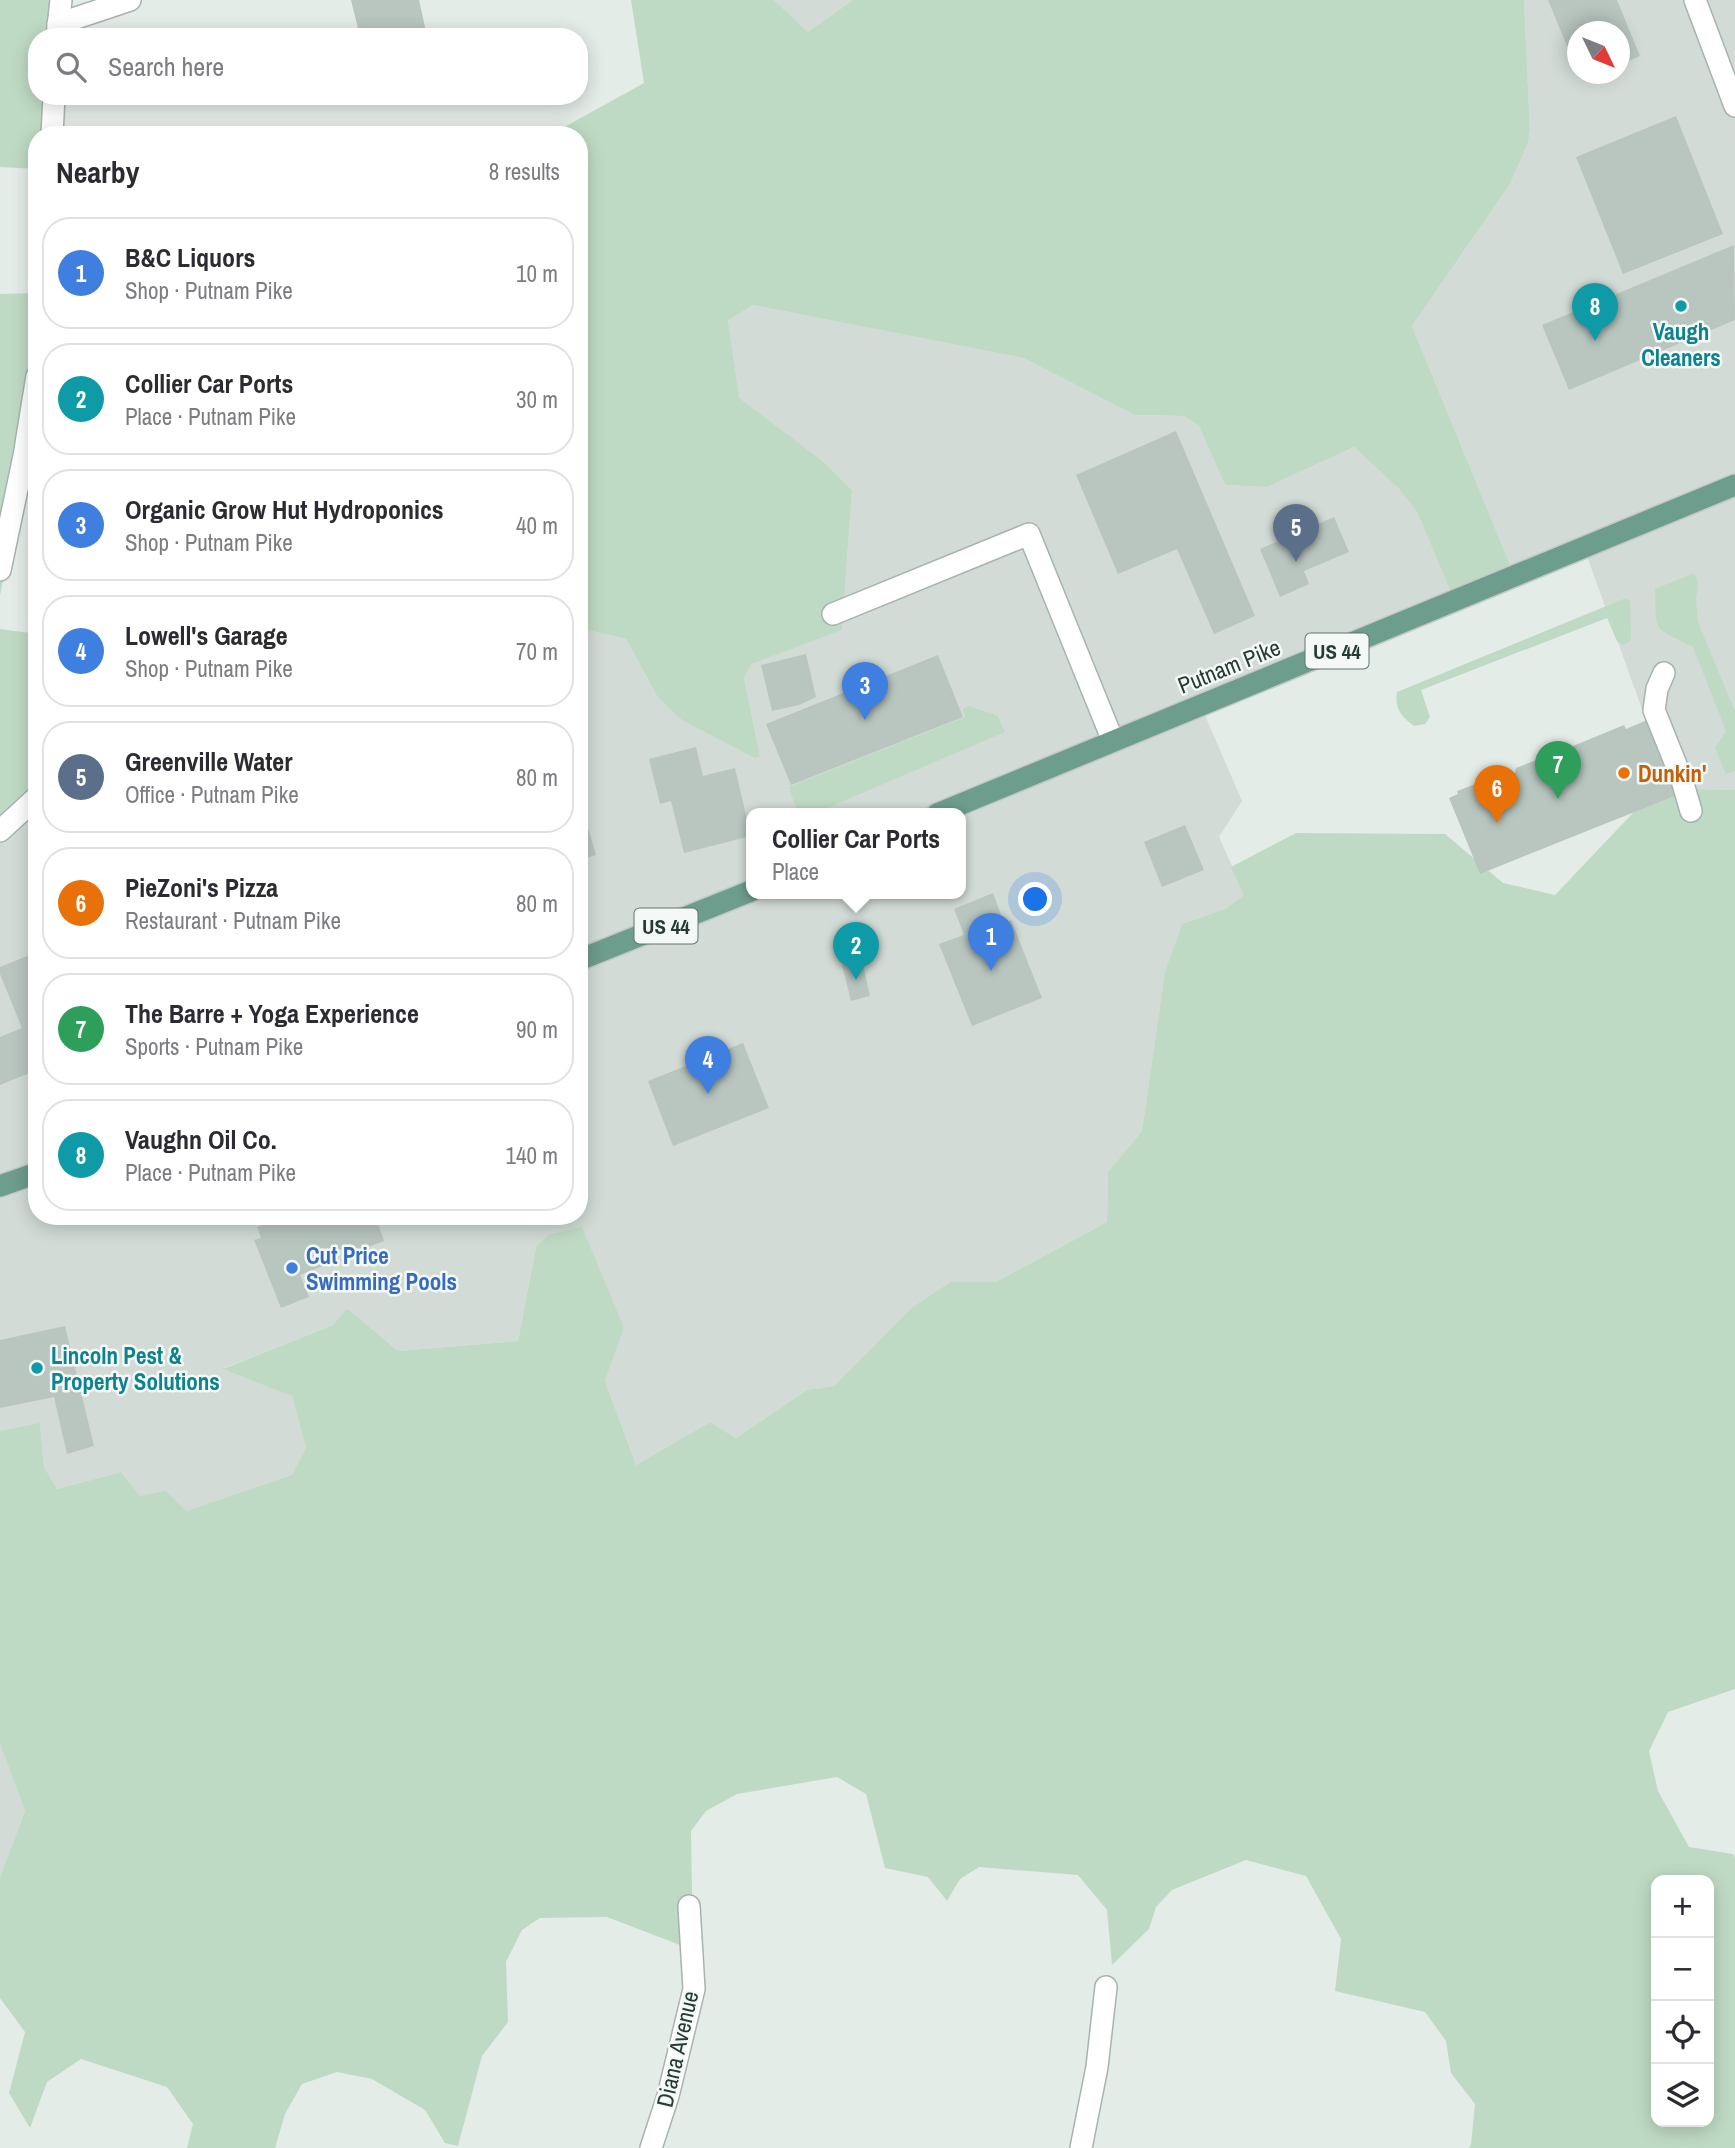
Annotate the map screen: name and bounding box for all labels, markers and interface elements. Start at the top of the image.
north arrow [1567,21,1630,84]
search box [28,28,588,105]
icon: search [52,48,90,86]
text: Search here [108,49,224,84]
text: Nearby [56,152,139,192]
text: 8 results [489,156,560,187]
text: B&C Liquors [125,240,255,275]
text: 1 [76,258,86,289]
text: 10 m [516,258,558,289]
text: Shop · Putnam Pike [125,275,293,306]
pin: 8 [1572,283,1618,341]
marker: Vaugh Cleaners [1673,298,1689,314]
place label: Vaugh Cleaners [1641,316,1721,373]
text: Collier Car Ports [125,366,293,401]
text: 2 [76,384,86,415]
text: 30 m [516,384,558,415]
text: Place · Putnam Pike [125,401,296,432]
text: Organic Grow Hut Hydroponics [125,492,444,527]
pin: 5 [1273,504,1319,562]
text: 3 [76,510,86,541]
text: 40 m [516,510,558,541]
text: Shop · Putnam Pike [125,527,293,558]
text: Lowell's Garage [125,618,288,653]
street label: Putnam Pike [1173,631,1285,701]
road number: US 44 [1306,634,1368,668]
text: 4 [76,636,86,667]
text: 70 m [516,636,558,667]
text: Shop · Putnam Pike [125,653,293,684]
pin: 3 [842,662,888,720]
pin: 7 [1535,741,1581,799]
text: Greenville Water [125,744,293,779]
place label: Dunkin' [1638,758,1706,789]
text: 5 [76,762,86,793]
text: 80 m [516,762,558,793]
pin: 6 [1474,765,1520,823]
marker: Dunkin' [1616,765,1632,781]
text: Office · Putnam Pike [125,779,299,810]
popup [746,808,966,899]
text: Collier Car Ports [772,821,940,856]
text: Place [772,856,819,887]
text: PieZoni's Pizza [125,870,278,905]
your location [1018,882,1052,916]
text: 6 [76,888,86,919]
text: 80 m [516,888,558,919]
text: Restaurant · Putnam Pike [125,905,341,936]
road number: US 44 [634,908,698,944]
pin: 1 [968,913,1014,971]
pin: 2 [833,922,879,980]
text: The Barre + Yoga Experience [125,996,419,1031]
text: 7 [76,1014,86,1045]
text: 90 m [516,1014,558,1045]
text: Sports · Putnam Pike [125,1031,303,1062]
pin: 4 [685,1036,731,1094]
text: Vaughn Oil Co. [125,1122,277,1157]
text: 8 [76,1140,86,1171]
text: 140 m [506,1140,558,1171]
text: Place · Putnam Pike [125,1157,296,1188]
place label: Cut Price Swimming Pools [306,1240,457,1297]
marker: Cut Price Swimming Pools [284,1260,300,1276]
place label: Lincoln Pest & Property Solutions [51,1340,220,1397]
marker: Lincoln Pest & Property Solutions [29,1360,45,1376]
map controls [1651,1875,1714,2127]
button: + [1651,1875,1714,1938]
button: − [1651,1938,1714,2001]
street label: Diana Avenue [649,1988,705,2110]
button: locate [1651,2001,1714,2064]
button: layers [1651,2064,1714,2127]

